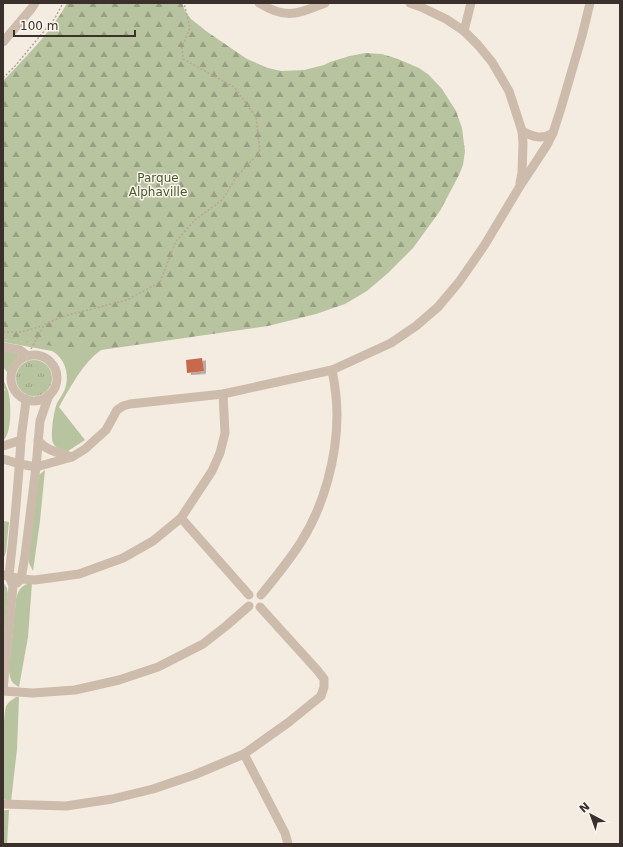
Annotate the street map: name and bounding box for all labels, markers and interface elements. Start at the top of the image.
scale bar [14,12,135,38]
text: 100 m [20,19,58,33]
park label: Parque Alphaville [129,171,187,199]
north arrow [571,795,611,835]
text: N [577,800,593,816]

